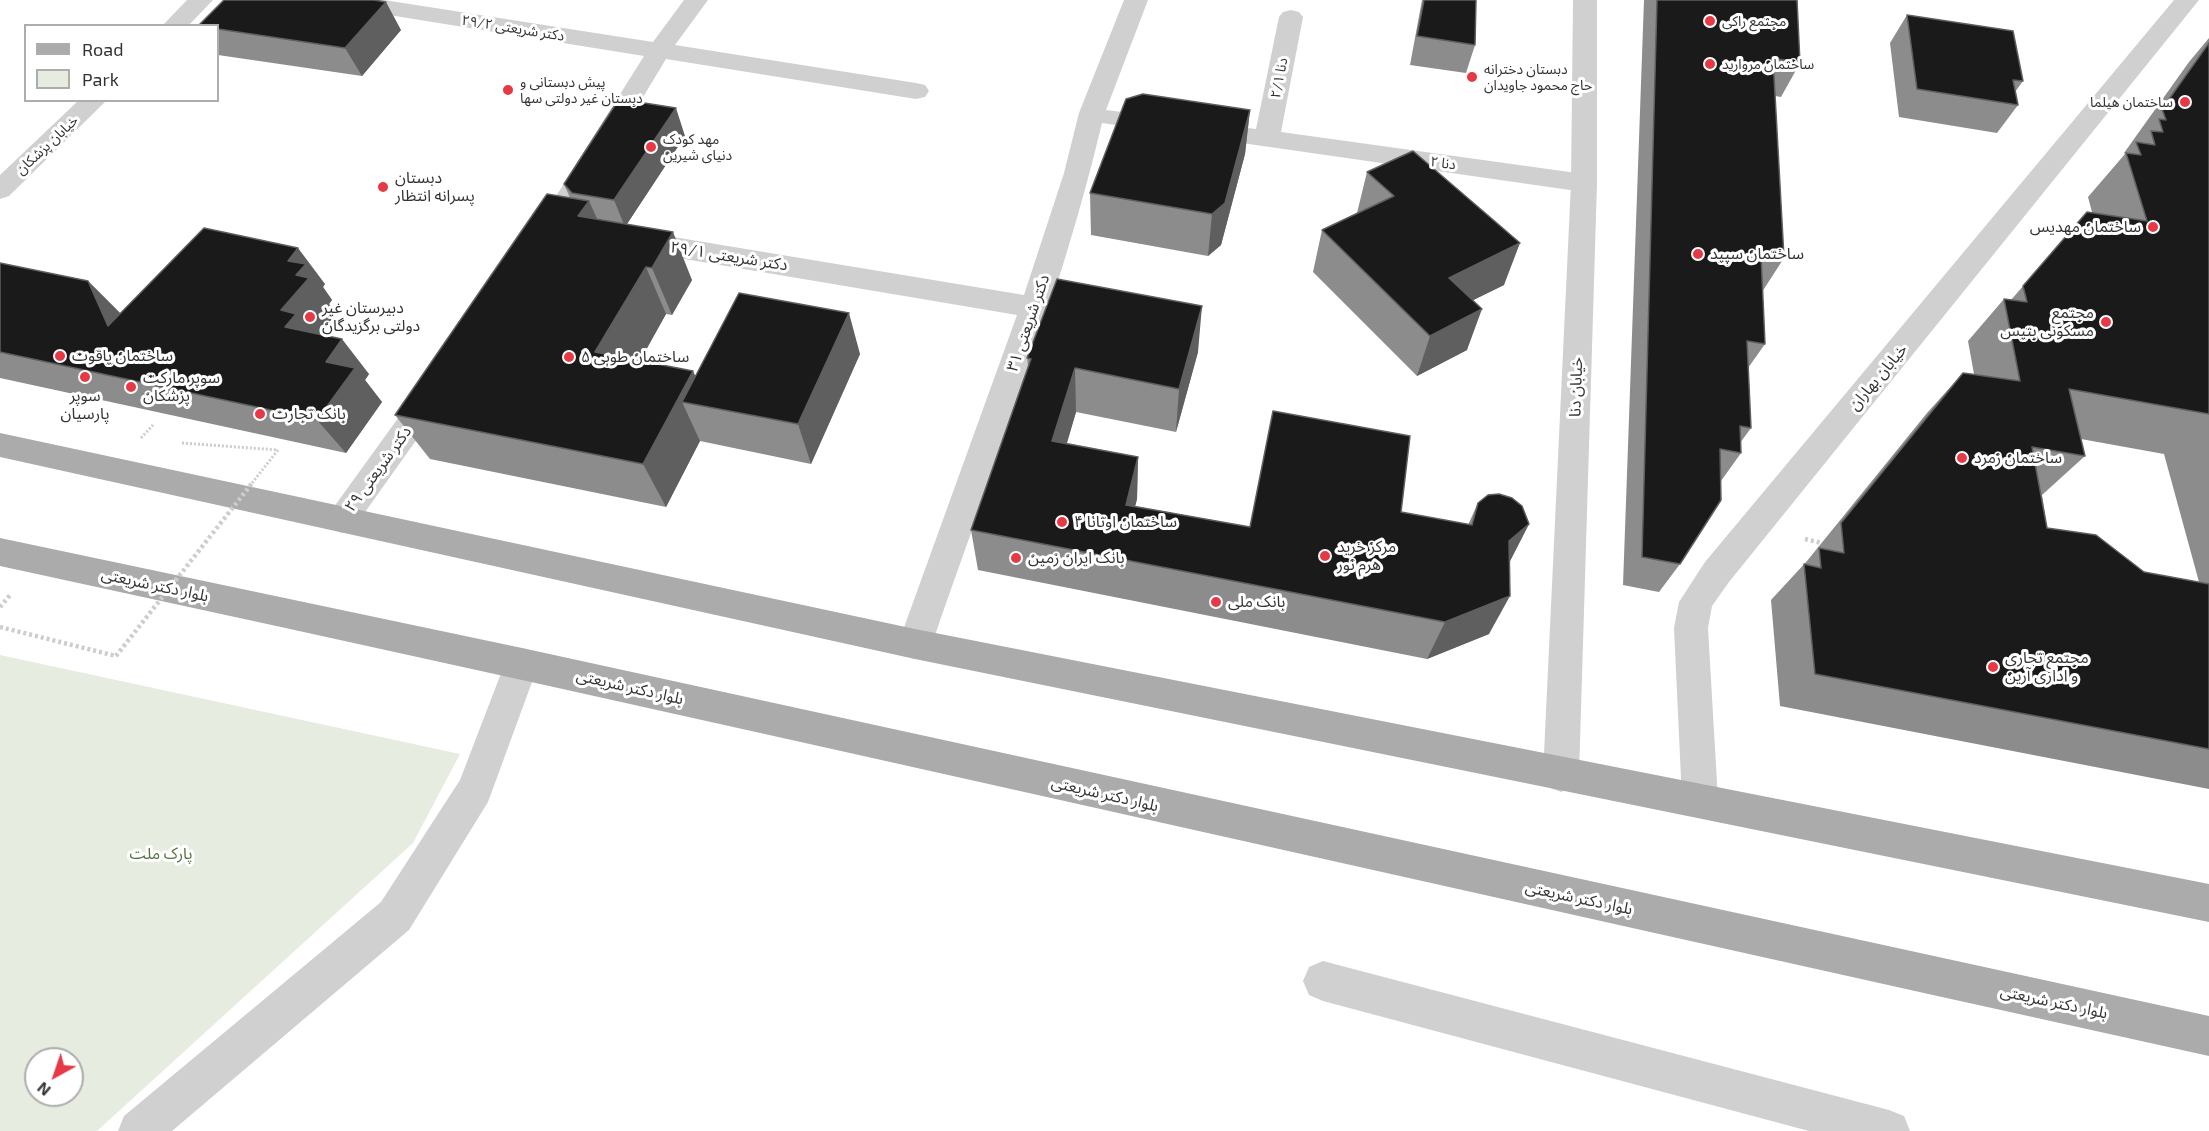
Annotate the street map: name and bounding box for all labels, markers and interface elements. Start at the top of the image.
street label: ۲۹/۲ دکتر شریعتی [460,12,566,44]
place label: مجتمع راکی [1722,13,1786,29]
marker: مجتمع راکی [1703,14,1717,28]
legend [24,24,219,102]
text: Road [82,38,123,60]
street label: ۲/۱ دنا [1267,56,1291,100]
place label: ساختمان مروارید [1722,56,1814,72]
marker: ساختمان مروارید [1703,57,1717,71]
place label: دبستان دخترانه حاج محمود جاویدان [1484,61,1592,94]
text: Park [82,68,119,90]
marker: دبستان دخترانه حاج محمود جاویدان [1465,70,1479,84]
place label: پیش دبستانی و دبستان غیر دولتی سها [520,74,643,106]
marker: پیش دبستانی و دبستان غیر دولتی سها [501,83,515,97]
place label: ساختمان هیلما [2090,94,2173,110]
marker: ساختمان هیلما [2178,95,2192,109]
street label: خیابان پزشکان [12,112,82,178]
place label: مهد کودک دنیای شیرین [663,131,732,164]
marker: مهد کودک دنیای شیرین [644,140,658,154]
street label: ۲ دنا [1429,153,1457,173]
place label: دبستان پسرانه انتظار [395,168,475,206]
marker: دبستان پسرانه انتظار [376,180,390,194]
place label: ساختمان مهدیس [2030,217,2141,237]
marker: ساختمان مهدیس [2146,220,2160,234]
street label: ۲۹/۱ دکتر شریعتی [669,237,789,275]
place label: ساختمان سپید [1710,244,1804,264]
marker: ساختمان سپید [1691,247,1705,261]
street label: ۳۱ دکتر شریعتی [1002,272,1054,374]
place label: دبیرستان غیر دولتی برگزیدگان [322,298,420,336]
place label: مجتمع مسکونی بتیس [2000,303,2094,341]
marker: دبیرستان غیر دولتی برگزیدگان [303,310,317,324]
marker: مجتمع مسکونی بتیس [2099,315,2113,329]
street label: خیابان بهاران [1845,340,1911,414]
place label: ساختمان یاقوت [72,346,173,366]
place label: ساختمان طوبی ۵ [581,347,689,367]
marker: ساختمان یاقوت [53,349,67,363]
marker: ساختمان طوبی ۵ [562,350,576,364]
street label: خیابان دنا [1565,357,1587,417]
place label: سوپر مارکت پزشکان [143,368,220,406]
marker: سوپر پارسیان [78,370,92,384]
marker: سوپر مارکت پزشکان [124,380,138,394]
place label: سوپر پارسیان [61,386,109,424]
place label: بانک تجارت [272,404,346,424]
marker: بانک تجارت [253,407,267,421]
street label: ۲۹ دکتر شریعتی [340,422,416,516]
place label: ساختمان زمرد [1974,448,2062,468]
marker: ساختمان زمرد [1955,451,1969,465]
place label: ساختمان اوتانا ۴ [1074,512,1177,532]
marker: ساختمان اوتانا ۴ [1055,515,1069,529]
place label: مرکز خرید هرم نور [1337,537,1396,575]
place label: بانک ایران زمین [1028,548,1125,568]
marker: مرکز خرید هرم نور [1318,549,1332,563]
marker: بانک ایران زمین [1009,551,1023,565]
street label: بلوار دکتر شریعتی [100,564,210,606]
place label: بانک ملی [1228,592,1285,612]
marker: بانک ملی [1209,595,1223,609]
place label: مجتمع تجاری و اداری آرین [2005,648,2089,686]
marker: مجتمع تجاری و اداری آرین [1986,660,2000,674]
street label: بلوار دکتر شریعتی [575,665,685,709]
street label: بلوار دکتر شریعتی [1050,772,1160,816]
park label: پارک ملت [130,844,192,864]
street label: بلوار دکتر شریعتی [1524,877,1634,919]
street label: بلوار دکتر شریعتی [1999,981,2109,1023]
north arrow [24,1047,84,1107]
text: N [33,1079,54,1101]

